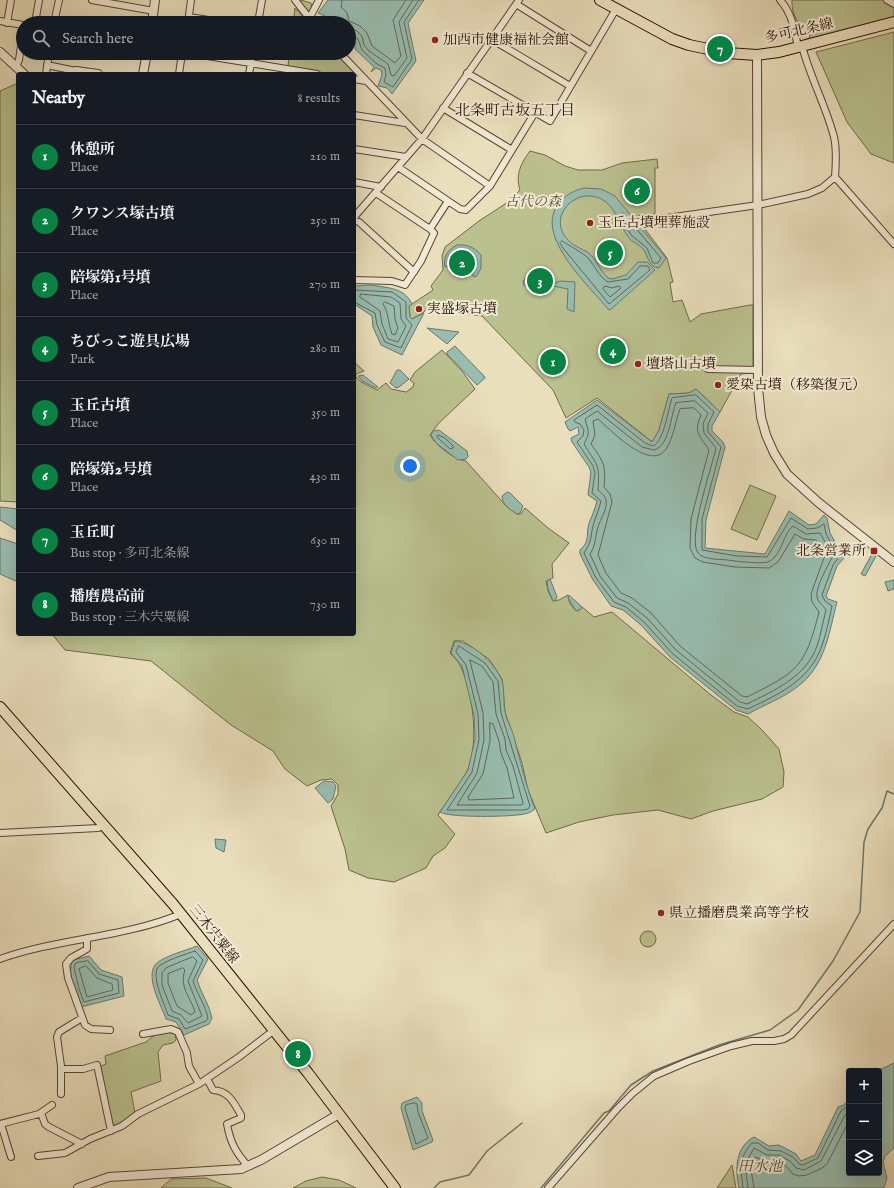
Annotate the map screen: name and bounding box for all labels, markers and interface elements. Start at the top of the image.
street label: 多可北条線 [763,14,835,48]
search box [16,16,356,60]
icon: search [30,27,52,49]
text: Search here [62,29,133,48]
place label: 加西市健康福祉会館 [443,31,569,49]
pin: 7 [707,34,733,64]
marker: 加西市健康福祉会館 [430,35,440,45]
text: Nearby [32,88,85,109]
text: 8 results [297,90,340,107]
district label: 北条町古坂五丁目 [455,101,575,120]
text: 休憩所 [70,140,115,159]
text: 1 [43,148,47,165]
text: 210 m [310,148,340,165]
text: Place [70,159,98,176]
pin: 6 [624,176,650,206]
park label: 古代の森 [505,193,563,211]
text: クワンス塚古墳 [70,204,175,223]
text: 2 [42,212,48,229]
text: 250 m [310,212,340,229]
place label: 玉丘古墳埋葬施設 [598,214,710,232]
marker: 玉丘古墳埋葬施設 [585,218,595,228]
text: Place [70,223,98,240]
pin: 5 [597,238,623,268]
pin: 2 [449,248,475,278]
pin: 3 [527,266,553,296]
text: 陪塚第1号墳 [70,268,151,287]
text: 3 [43,276,47,293]
text: 270 m [309,276,340,293]
text: Place [70,287,98,304]
place label: 実盛塚古墳 [427,300,497,318]
marker: 実盛塚古墳 [414,304,424,314]
text: ちびっこ遊具広場 [70,332,190,351]
pin: 4 [600,336,626,366]
text: 4 [42,340,48,357]
text: 280 m [310,340,340,357]
pin: 1 [540,347,566,377]
text: Park [70,351,95,368]
place label: 壇塔山古墳 [646,355,716,373]
marker: 壇塔山古墳 [633,359,643,369]
place label: 愛染古墳（移築復元） [726,376,866,394]
marker: 愛染古墳（移築復元） [713,380,723,390]
text: 玉丘古墳 [70,396,130,415]
text: 5 [43,404,47,421]
text: 350 m [311,404,340,421]
text: Place [70,415,98,432]
your location [400,456,420,476]
text: 陪塚第2号墳 [70,460,152,479]
text: 6 [42,468,48,485]
text: 430 m [310,468,340,485]
text: Place [70,479,98,496]
text: 玉丘町 [70,523,115,542]
text: 7 [42,532,48,549]
text: 630 m [310,532,340,549]
place label: 北条営業所 [796,542,866,560]
text: Bus stop · 多可北条線 [70,545,189,562]
marker: 北条営業所 [869,546,879,556]
text: 播磨農高前 [70,587,145,606]
text: 8 [42,596,48,613]
text: 730 m [310,596,340,613]
text: Bus stop · 三木宍粟線 [70,609,189,626]
street label: 三木宍粟線 [185,901,243,967]
place label: 県立播磨農業高等学校 [669,904,809,922]
marker: 県立播磨農業高等学校 [656,908,666,918]
pin: 8 [285,1039,311,1069]
map controls [846,1068,882,1176]
button: + [846,1068,882,1104]
button: − [846,1104,882,1140]
button: layers [846,1140,882,1176]
water label: 田水池 [737,1157,784,1176]

